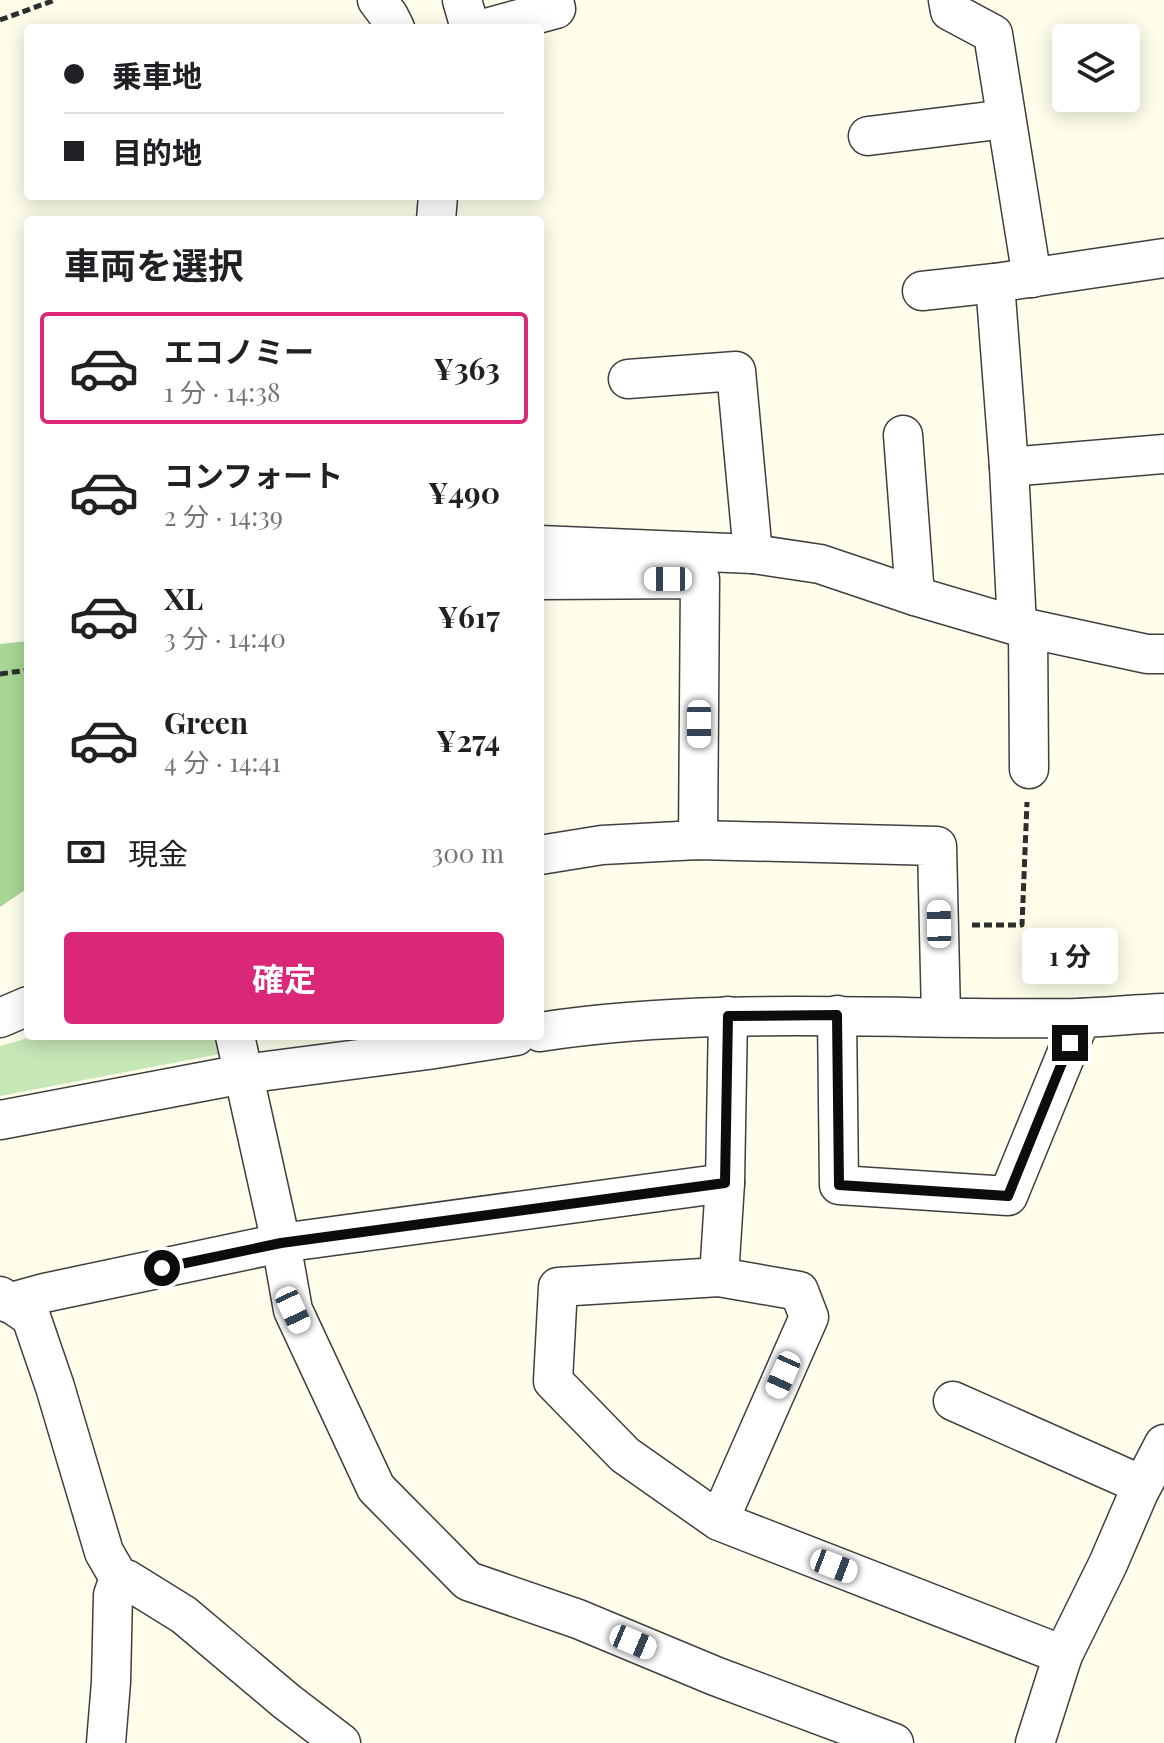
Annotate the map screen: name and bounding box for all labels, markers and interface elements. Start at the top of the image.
map controls [1052,24,1140,112]
button: layers [1052,24,1140,112]
text: 乗車地 [112,55,202,95]
text: 目的地 [112,132,202,172]
text: 車両を選択 [64,240,244,288]
text: エコノミー [164,331,314,371]
icon: car [68,332,140,404]
text: ¥363 [434,348,500,388]
text: 1 分 · 14:38 [164,374,281,409]
text: コンフォート [164,455,343,495]
icon: car [68,456,140,528]
text: ¥490 [428,472,500,512]
text: 2 分 · 14:39 [164,498,283,533]
car [644,567,692,591]
text: XL [164,578,203,618]
icon: car [68,580,140,652]
text: ¥617 [438,596,500,636]
text: 3 分 · 14:40 [164,620,286,655]
car [687,700,711,748]
text: Green [164,702,248,742]
icon: car [68,704,140,776]
text: ¥274 [436,720,500,760]
text: 4 分 · 14:41 [164,744,281,779]
icon: cash [64,830,108,874]
text: 現金 [128,833,188,873]
text: 300 m [432,835,504,870]
car [927,900,951,948]
callout: 1 分 [1022,927,1118,983]
button: 確定 [64,932,504,1024]
text: 1 分 [1049,938,1091,973]
route end [1052,1025,1088,1061]
route start [144,1250,180,1286]
car [272,1283,314,1337]
car [762,1348,804,1402]
car [807,1546,861,1586]
car [606,1622,660,1662]

